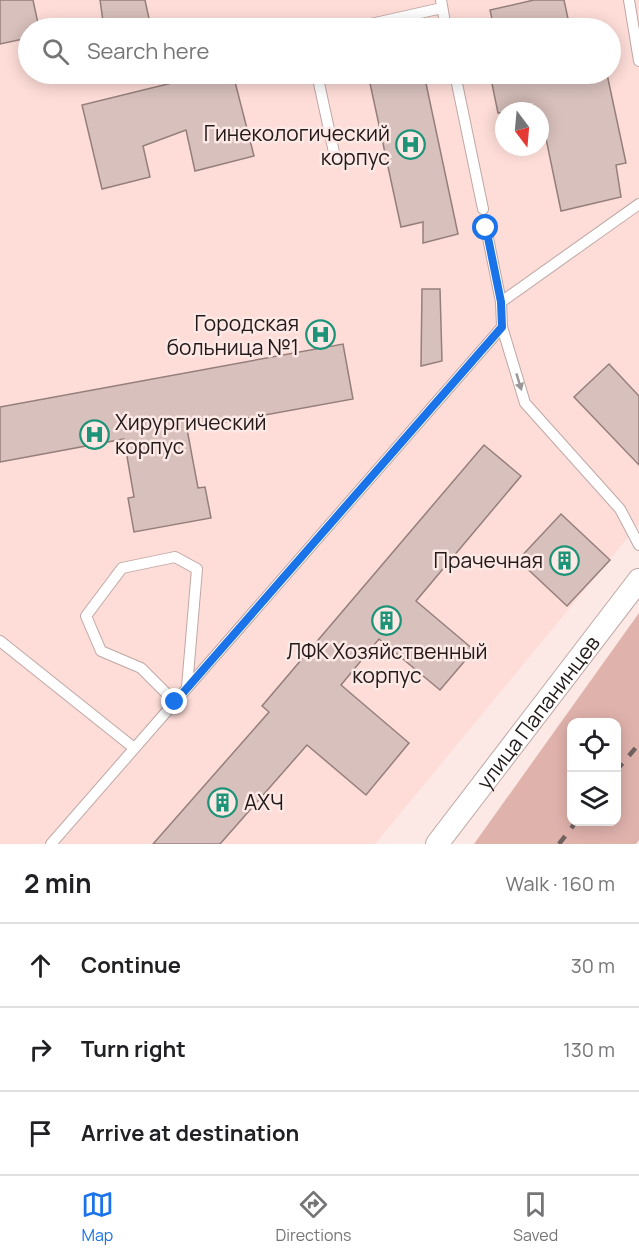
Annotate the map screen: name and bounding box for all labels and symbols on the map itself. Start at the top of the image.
north arrow [495,102,549,156]
place label: Гинекологический корпус [204,119,390,171]
hospital icon: Гинекологический корпус [395,129,427,161]
route start [472,214,498,240]
place label: Городская больница №1 [167,309,299,361]
hospital icon: Городская больница №1 [304,319,336,351]
one-way arrow [515,374,524,392]
place label: Хирургический корпус [115,408,267,460]
hospital icon: Хирургический корпус [78,418,110,450]
building icon: Прачечная [548,544,580,576]
place label: Прачечная [434,546,543,574]
building icon: ЛФК Хозяйственный корпус [371,604,403,636]
street label: улица Папанинцев [470,630,606,795]
place label: ЛФК Хозяйственный корпус [287,637,487,689]
route end [161,688,187,714]
building icon: АХЧ [207,786,239,818]
place label: АХЧ [244,788,284,816]

